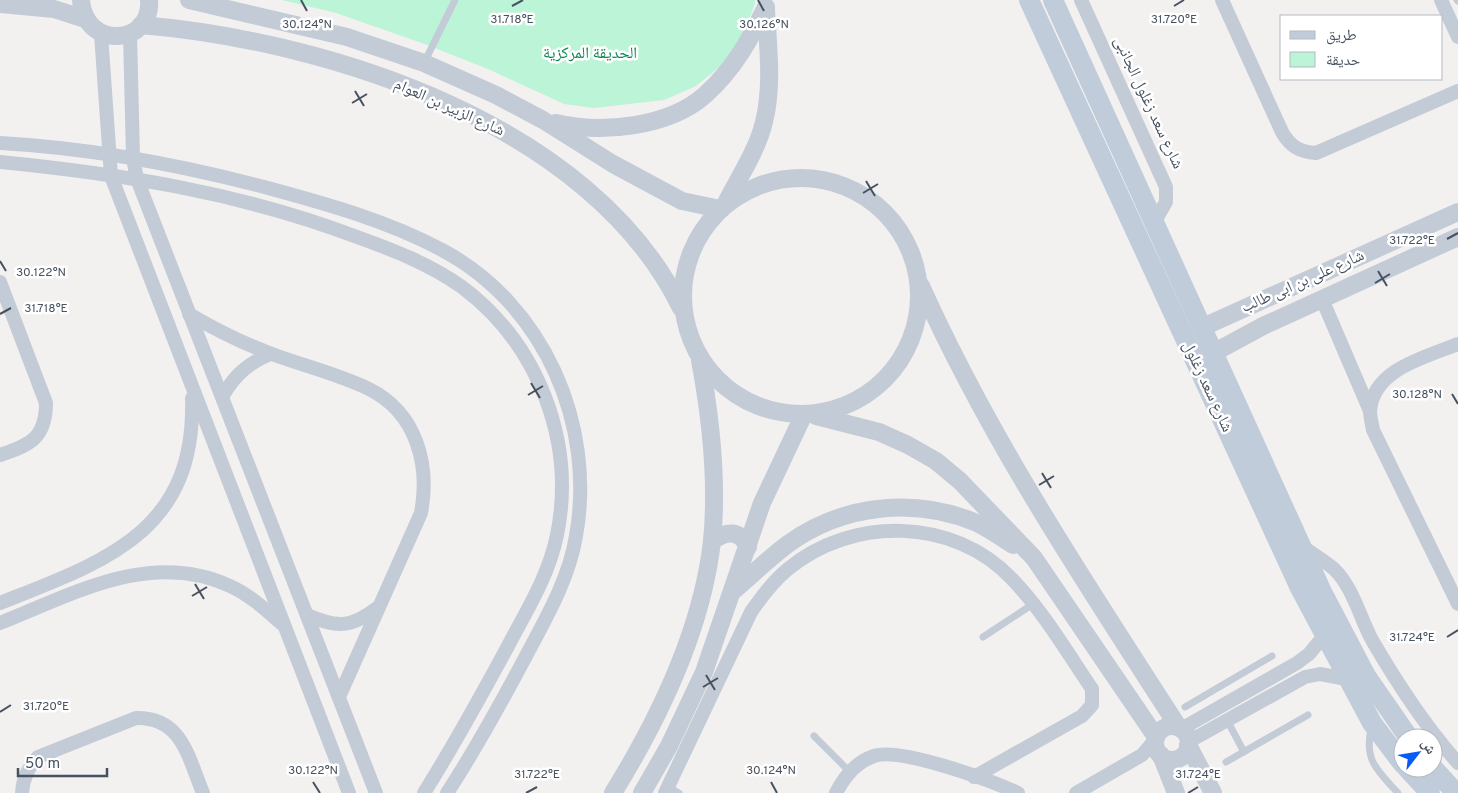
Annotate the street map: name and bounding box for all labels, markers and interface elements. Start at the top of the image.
text: 31.718°E [490,12,534,28]
text: 31.720°E [1151,12,1197,28]
legend [1280,15,1443,80]
text: 30.124°N [282,17,332,33]
text: 30.126°N [739,17,789,33]
text: طريق [1326,27,1357,46]
street label: شارع سعد زغلول الجانبى [1109,34,1187,172]
park label: الحديقة المركزية [543,44,637,64]
text: حديقة [1326,52,1361,71]
street label: شارع الزبير بن العوام [391,75,507,141]
text: 31.722°E [1389,233,1435,249]
street label: شارع على بن ابى طالب [1238,246,1368,318]
text: 30.122°N [16,265,66,281]
text: 31.718°E [24,301,68,317]
street label: شارع سعد زغلول [1177,338,1237,436]
text: 30.128°N [1392,387,1442,403]
text: 31.724°E [1389,630,1435,646]
text: 31.720°E [23,699,69,715]
north arrow [1393,728,1443,778]
text: ش [1417,736,1439,758]
scale bar [18,746,106,778]
text: 50 m [25,755,60,774]
text: 30.122°N [288,763,338,779]
text: 30.124°N [746,763,796,779]
text: 31.722°E [514,767,560,783]
text: 31.724°E [1175,767,1221,783]

